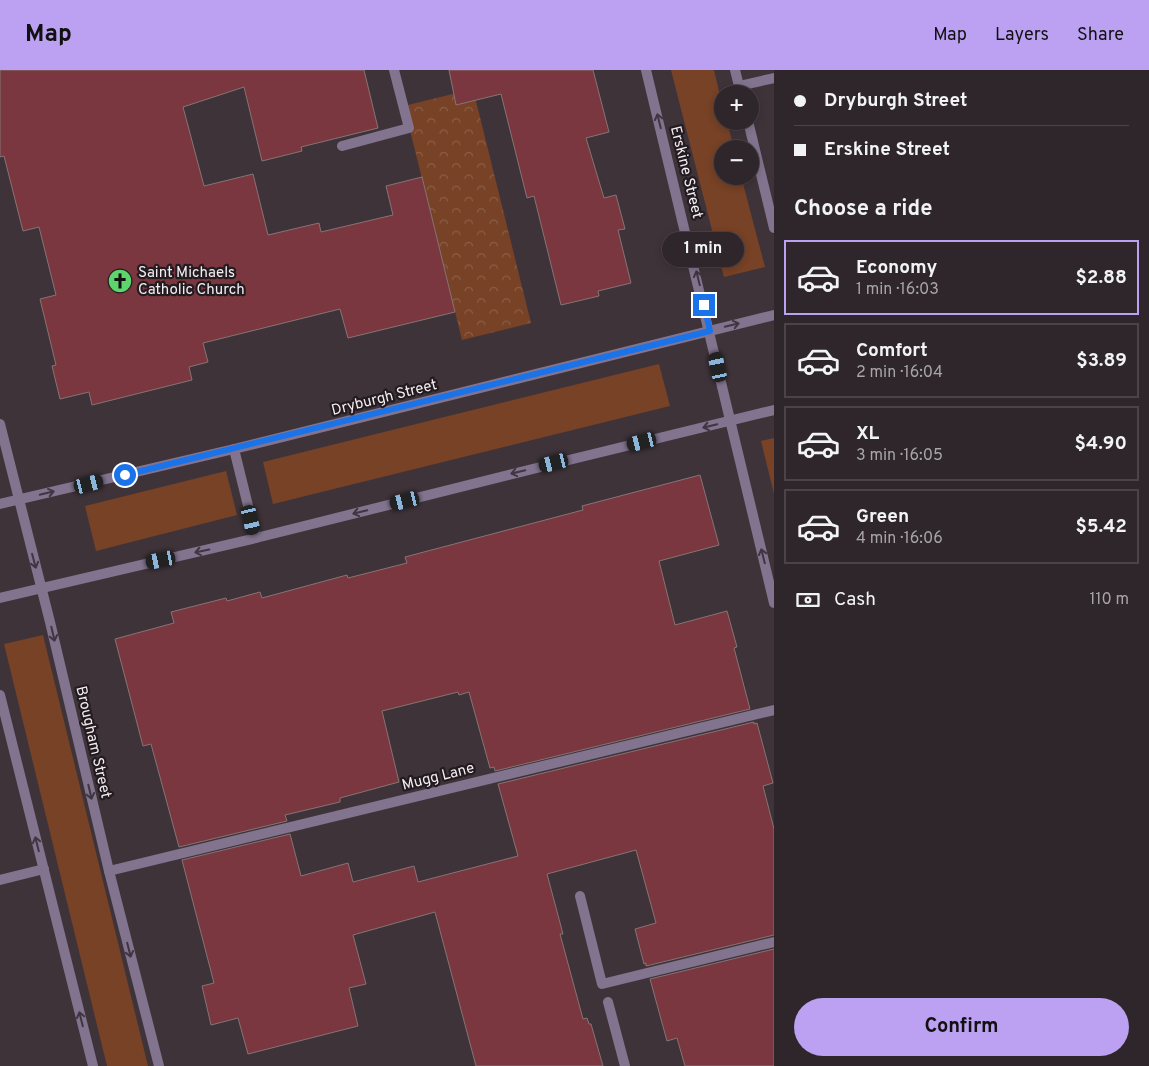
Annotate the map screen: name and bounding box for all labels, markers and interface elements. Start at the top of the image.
text: Map [25,20,72,50]
text: Map [933,24,967,47]
text: Layers [995,24,1049,47]
text: Share [1077,24,1124,47]
map controls [714,85,759,185]
button: + [714,85,759,130]
text: Dryburgh Street [824,89,967,113]
one-way arrow [654,113,663,129]
street label: Erskine Street [665,124,706,221]
text: Erskine Street [824,138,950,162]
button: − [714,140,759,185]
text: Choose a ride [794,196,932,223]
callout: 1 min [663,232,745,268]
text: 1 min [684,239,722,259]
icon: car [796,255,841,300]
text: Economy [856,256,937,280]
place label: Saint Michaels Catholic Church [138,264,245,300]
text: $2.88 [1075,266,1127,290]
church icon: Saint Michaels Catholic Church [107,268,133,294]
one-way arrow [693,271,702,287]
text: 1 min · 16:03 [856,280,939,300]
route end [693,294,715,316]
one-way arrow [724,320,740,329]
icon: car [796,338,841,383]
text: Comfort [856,339,928,363]
text: $3.89 [1076,349,1127,373]
car [707,351,728,383]
text: 2 min · 16:04 [856,363,943,383]
street label: Dryburgh Street [329,376,439,421]
one-way arrow [702,421,718,431]
icon: car [796,421,841,466]
text: XL [856,422,879,446]
car [625,431,658,453]
text: $4.90 [1075,432,1127,456]
text: 3 min · 16:05 [856,446,943,466]
car [537,452,570,474]
route start [114,464,136,486]
one-way arrow [510,468,526,478]
car [72,473,105,495]
one-way arrow [39,488,55,497]
car [388,490,421,512]
car [240,504,261,536]
icon: car [796,504,841,549]
text: Green [856,505,909,529]
one-way arrow [353,508,369,517]
text: $5.42 [1075,515,1127,539]
text: 4 min · 16:06 [856,529,943,549]
one-way arrow [195,547,211,556]
one-way arrow [757,548,767,564]
car [144,550,177,570]
one-way arrow [30,552,39,568]
icon: cash [794,586,822,614]
text: Cash [834,588,876,612]
text: 110 m [1089,590,1129,610]
one-way arrow [49,626,58,642]
street label: Brougham Street [70,684,115,800]
street label: Mugg Lane [400,759,477,796]
one-way arrow [86,784,95,800]
one-way arrow [32,837,42,853]
one-way arrow [125,942,134,958]
button: Confirm [794,998,1129,1056]
one-way arrow [76,1011,86,1027]

